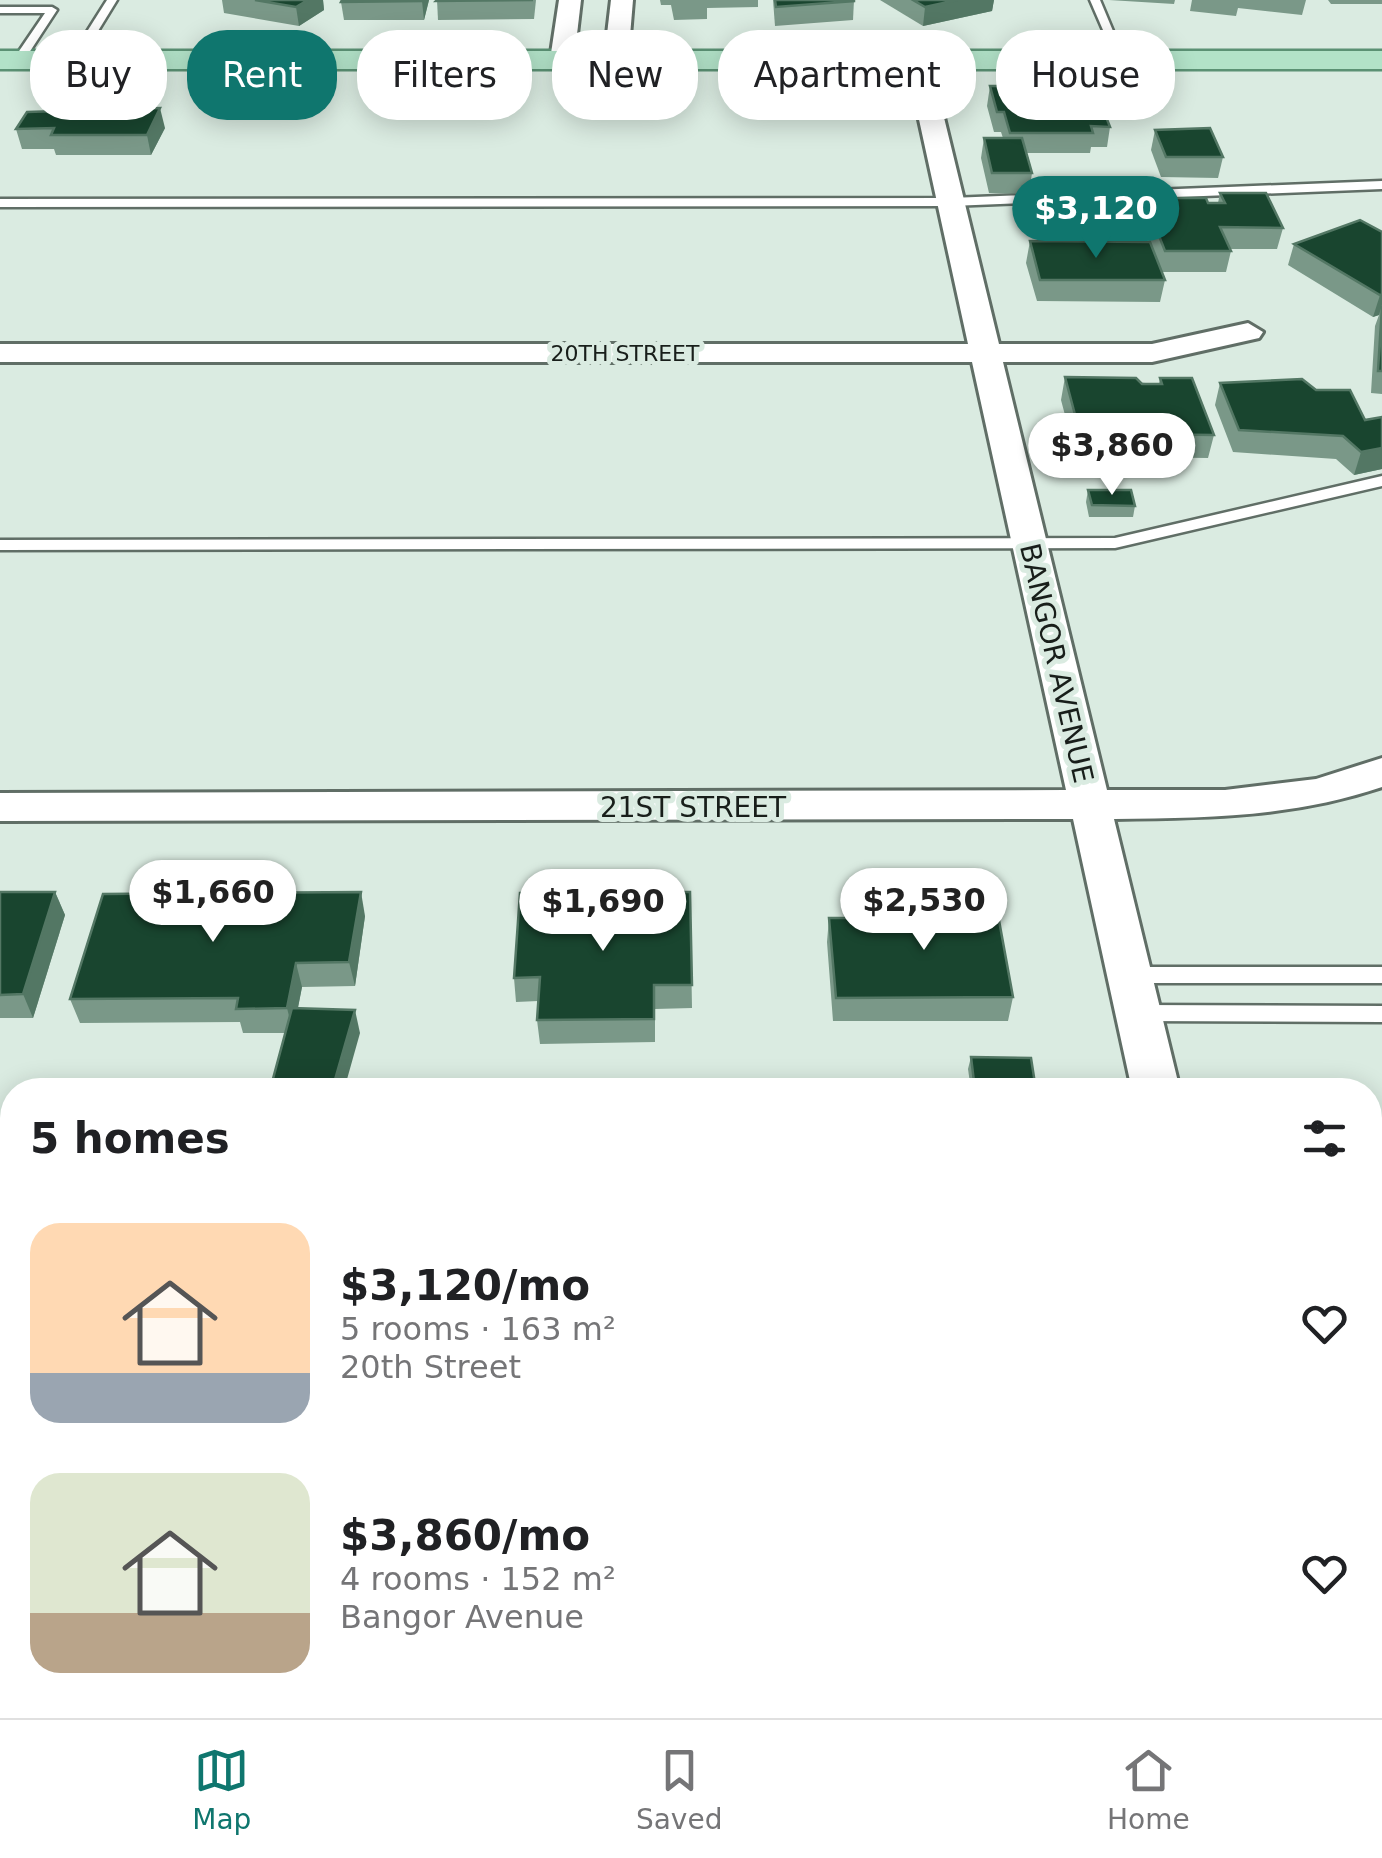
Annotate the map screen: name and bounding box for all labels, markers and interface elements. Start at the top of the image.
chip: Buy [30,30,167,120]
chip: Rent [187,30,337,120]
chip: Filters [357,30,532,120]
chip: New [552,30,698,120]
chip: Apartment [718,30,976,120]
chip: House [996,30,1175,120]
pin: $3,120 [1015,176,1177,261]
text: $3,120 [1034,189,1158,227]
street label: 20TH STREET [551,341,700,366]
pin: $3,860 [1031,413,1193,498]
text: $3,860 [1050,426,1174,464]
street label: BANGOR AVENUE [1013,540,1100,786]
street label: 21ST STREET [600,791,787,824]
pin: $1,660 [132,860,294,945]
pin: $2,530 [843,868,1005,953]
pin: $1,690 [522,869,684,954]
text: $1,660 [151,873,275,911]
text: $2,530 [862,881,986,919]
text: $1,690 [541,882,665,920]
icon: filters [1297,1111,1352,1166]
text: 5 homes [30,1114,230,1163]
text: $3,120/mo [340,1261,590,1310]
icon: home [110,1263,230,1383]
icon: heart [1297,1296,1352,1351]
text: 5 rooms · 163 m² [340,1310,616,1348]
text: 20th Street [340,1348,521,1386]
text: $3,860/mo [340,1511,590,1560]
icon: home [110,1513,230,1633]
icon: heart [1297,1546,1352,1601]
text: 4 rooms · 152 m² [340,1560,616,1598]
text: Bangor Avenue [340,1598,584,1636]
tab: Map [192,1743,251,1836]
tab: Saved [636,1743,722,1836]
tab: Home [1107,1743,1190,1836]

